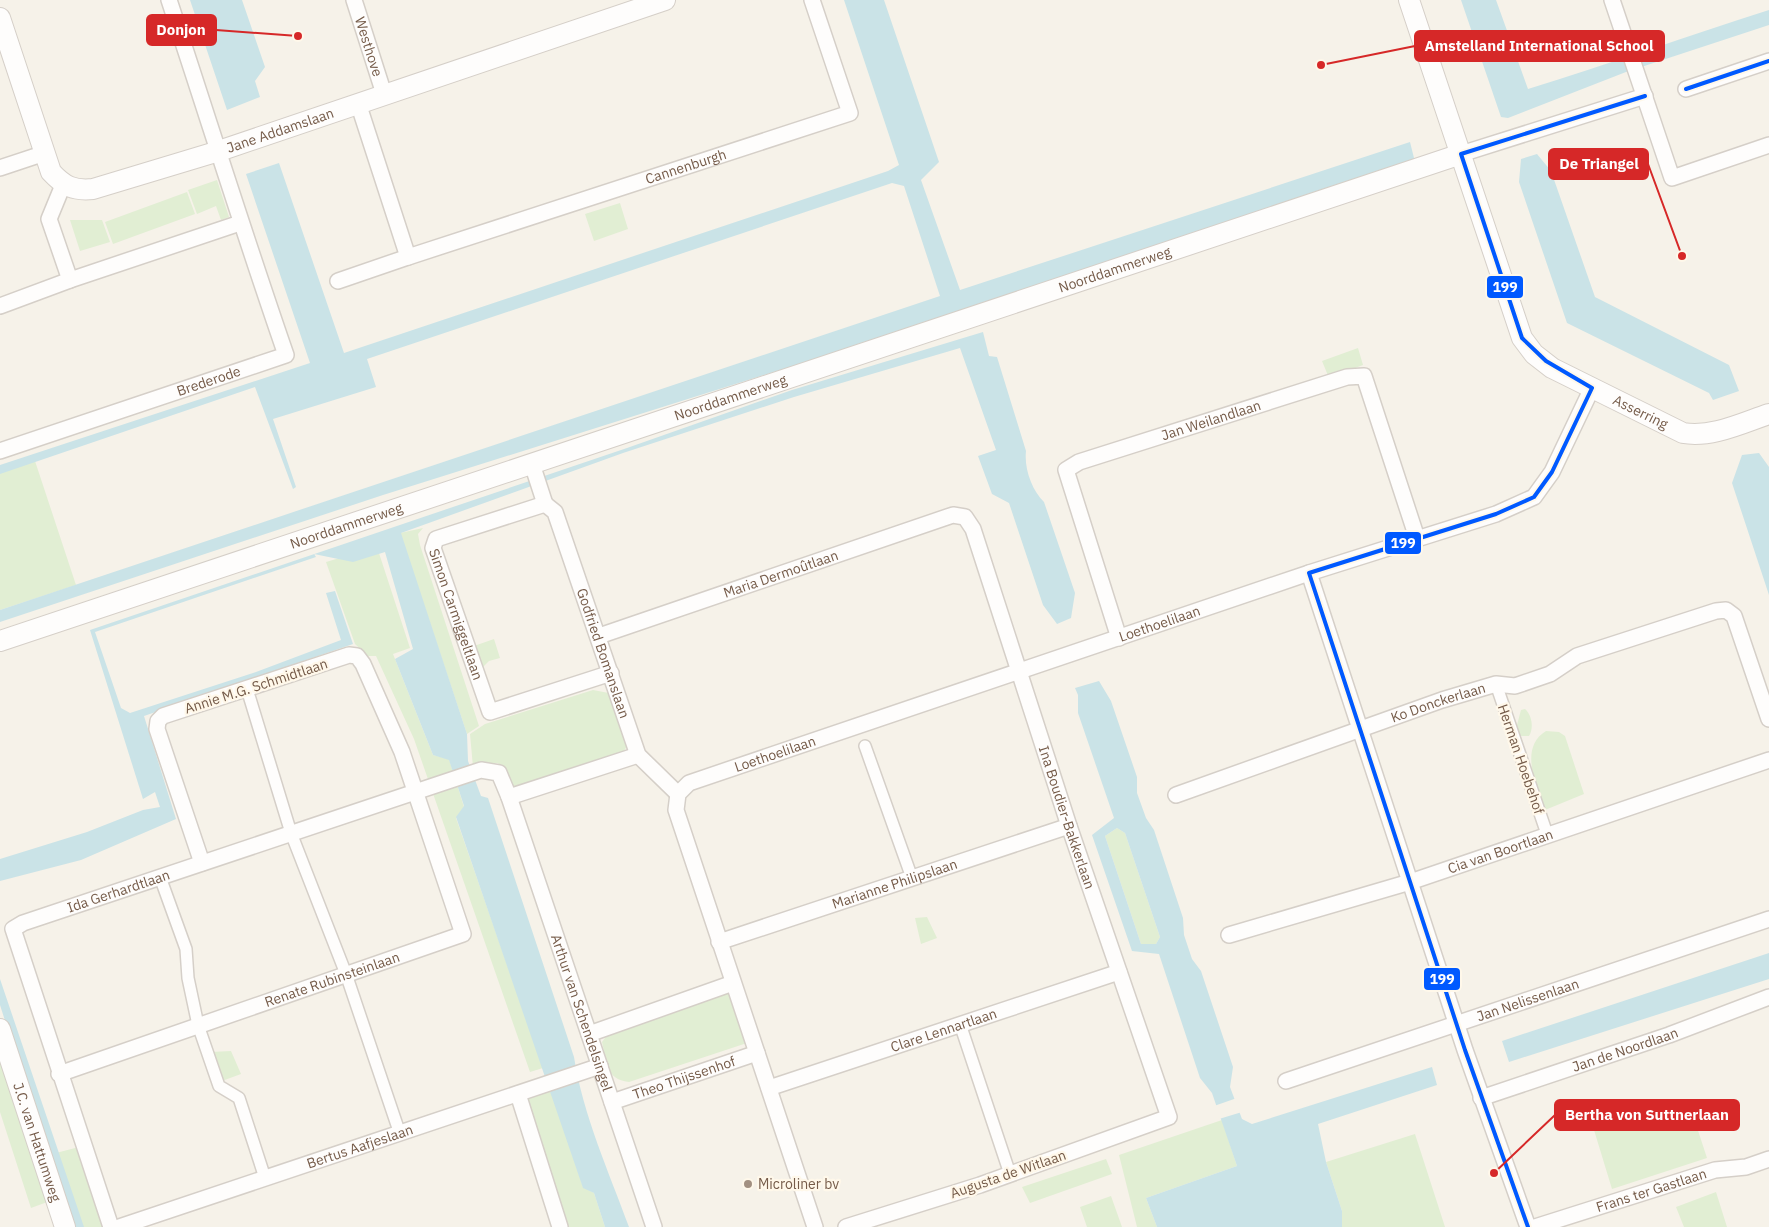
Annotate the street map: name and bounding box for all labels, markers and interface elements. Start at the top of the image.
callout: Donjon [147,15,216,45]
street label: Westhove [351,15,387,79]
text: Donjon [156,20,206,39]
callout: Amstelland International School [1415,31,1664,61]
text: Amstelland International School [1425,36,1654,55]
street label: Jane Addamslaan [224,104,336,157]
street label: Cannenburgh [643,145,728,188]
callout: De Triangel [1549,149,1648,179]
text: De Triangel [1559,154,1639,173]
street label: Noorddammerweg [1056,242,1174,297]
line badge: 199 [1486,275,1524,299]
text: 199 [1492,278,1518,296]
street label: Brederode [174,362,243,400]
street label: Noorddammerweg [672,370,790,425]
street label: Asserring [1610,391,1672,433]
street label: Jan Weilandlaan [1159,396,1263,444]
street label: Noorddammerweg [288,498,405,553]
line badge: 199 [1384,531,1422,555]
text: 199 [1390,534,1416,552]
street label: Simon Carmiggeltlaan [425,546,487,682]
street label: Maria Dermoûtlaan [721,546,840,602]
street label: Godfried Bomanslaan [573,586,634,721]
street label: Loethoelilaan [1116,601,1203,646]
street label: Annie M.G. Schmidtlaan [182,654,330,718]
street label: Ko Donckerlaan [1388,679,1488,727]
street label: Herman Hoebehof [1494,702,1548,817]
street label: Loethoelilaan [732,732,818,776]
street label: Ina Boudier-Bakkerlaan [1035,744,1099,891]
street label: Cia van Boortlaan [1445,825,1555,878]
street label: Marianne Philipslaan [830,855,960,913]
street label: Ida Gerhardtlaan [65,866,172,917]
street label: Arthur van Schendelsingel [547,932,617,1094]
street label: Renate Rubinsteinlaan [262,948,402,1011]
line badge: 199 [1423,967,1461,991]
text: 199 [1429,970,1455,988]
street label: Jan Nelissenlaan [1474,974,1581,1025]
street label: Clare Lennartlaan [888,1004,999,1056]
street label: Jan de Noordlaan [1570,1023,1681,1076]
street label: Theo Thijssenhof [630,1052,738,1103]
street label: J.C. van Hattumweg [9,1080,65,1205]
callout: Bertha von Suttnerlaan [1555,1100,1739,1130]
text: Bertha von Suttnerlaan [1565,1105,1729,1124]
street label: Bertus Aafjeslaan [304,1120,415,1173]
street label: Augusta de Witlaan [948,1146,1068,1202]
street label: Frans ter Gastlaan [1594,1164,1709,1216]
place label: Microliner bv [758,1175,839,1193]
marker: Microliner bv [742,1178,754,1190]

